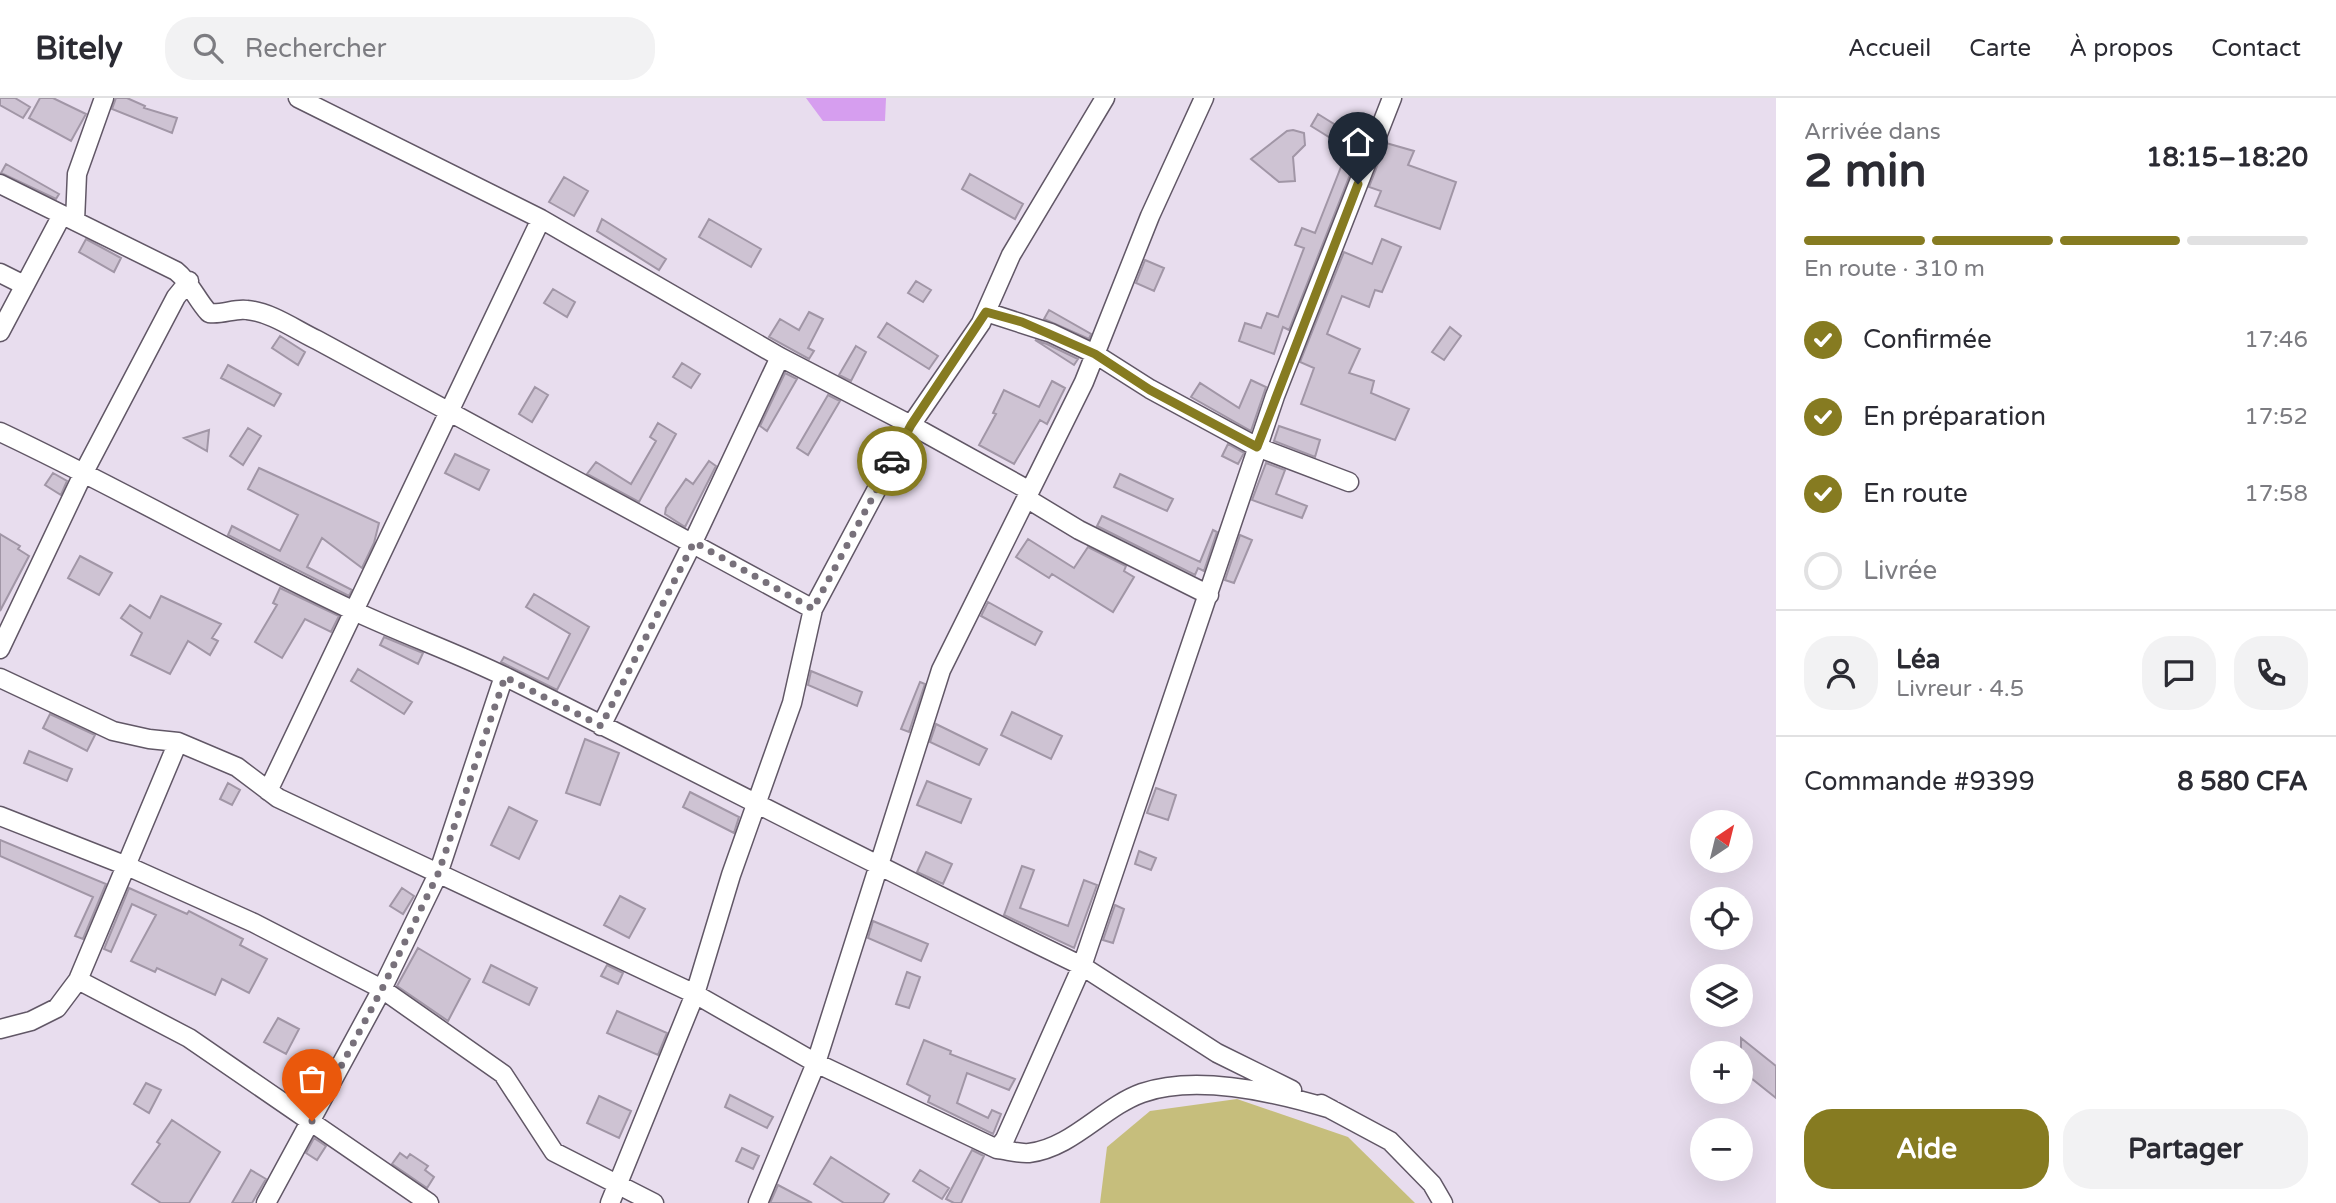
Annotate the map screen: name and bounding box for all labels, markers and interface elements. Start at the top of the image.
search box [165,17,655,80]
text: Bitely [35,29,123,68]
icon: search [189,29,227,67]
text: Rechercher [245,33,386,64]
text: Accueil [1848,34,1931,63]
text: Carte [1969,34,2031,63]
text: À propos [2069,34,2173,63]
text: Contact [2211,34,2301,63]
pin [1328,112,1388,184]
text: Arrivée dans [1804,118,1941,146]
icon: home [1339,123,1377,161]
text: 18:15–18:20 [2146,142,2308,173]
text: 2 min [1804,144,1927,199]
text: En route · 310 m [1804,255,1985,283]
icon: check [1804,321,1842,359]
text: Confirmée [1863,324,1992,355]
text: 17:46 [2244,326,2308,354]
icon: check [1804,398,1842,436]
text: En préparation [1863,401,2046,432]
text: 17:52 [2244,403,2308,431]
courier [857,426,927,496]
icon: car [873,442,911,480]
icon: check [1804,475,1842,513]
text: En route [1863,478,1968,509]
text: 17:58 [2244,480,2308,508]
text: Livrée [1863,555,1937,586]
button: person [1804,636,1878,710]
button: chat [2142,636,2216,710]
button: phone [2234,636,2308,710]
text: Léa [1896,644,1940,675]
text: Livreur · 4.5 [1896,675,2024,703]
text: Commande #9399 [1804,766,2035,797]
text: 8 580 CFA [2177,766,2308,797]
north arrow [1690,810,1754,873]
map controls [1690,810,1753,1181]
button: locate [1690,887,1753,950]
button: layers [1690,964,1753,1027]
button: + [1690,1041,1753,1104]
pin [282,1049,342,1121]
icon: bag [293,1060,331,1098]
button: Aide [1804,1109,2049,1189]
button: Partager [2063,1109,2308,1189]
button: − [1690,1118,1753,1181]

